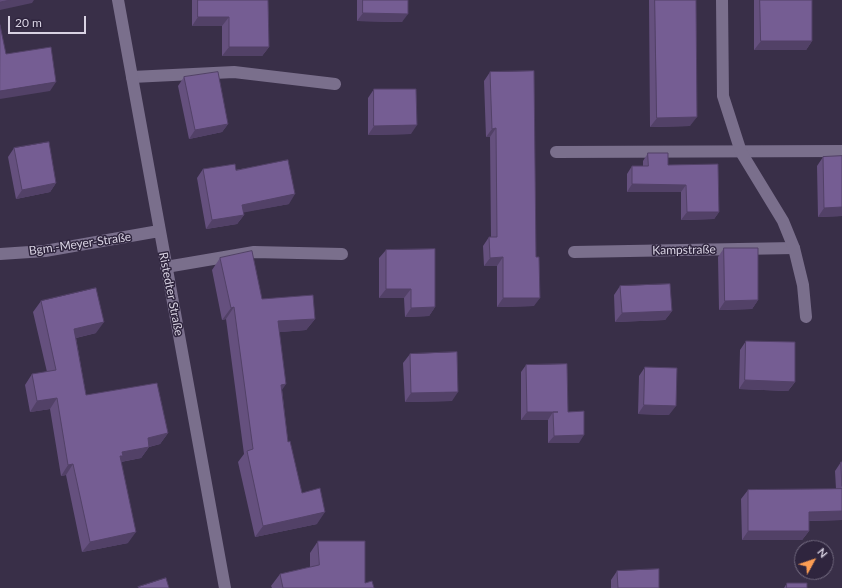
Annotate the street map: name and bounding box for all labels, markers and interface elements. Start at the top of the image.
scale bar [10,8,88,34]
text: 20 m [15,15,42,30]
street label: Bgm.-Meyer-Straße [28,230,132,258]
street label: Kampstraße [652,242,716,258]
street label: Ristedter Straße [156,251,186,337]
north arrow [794,540,834,580]
text: N [815,545,831,560]

